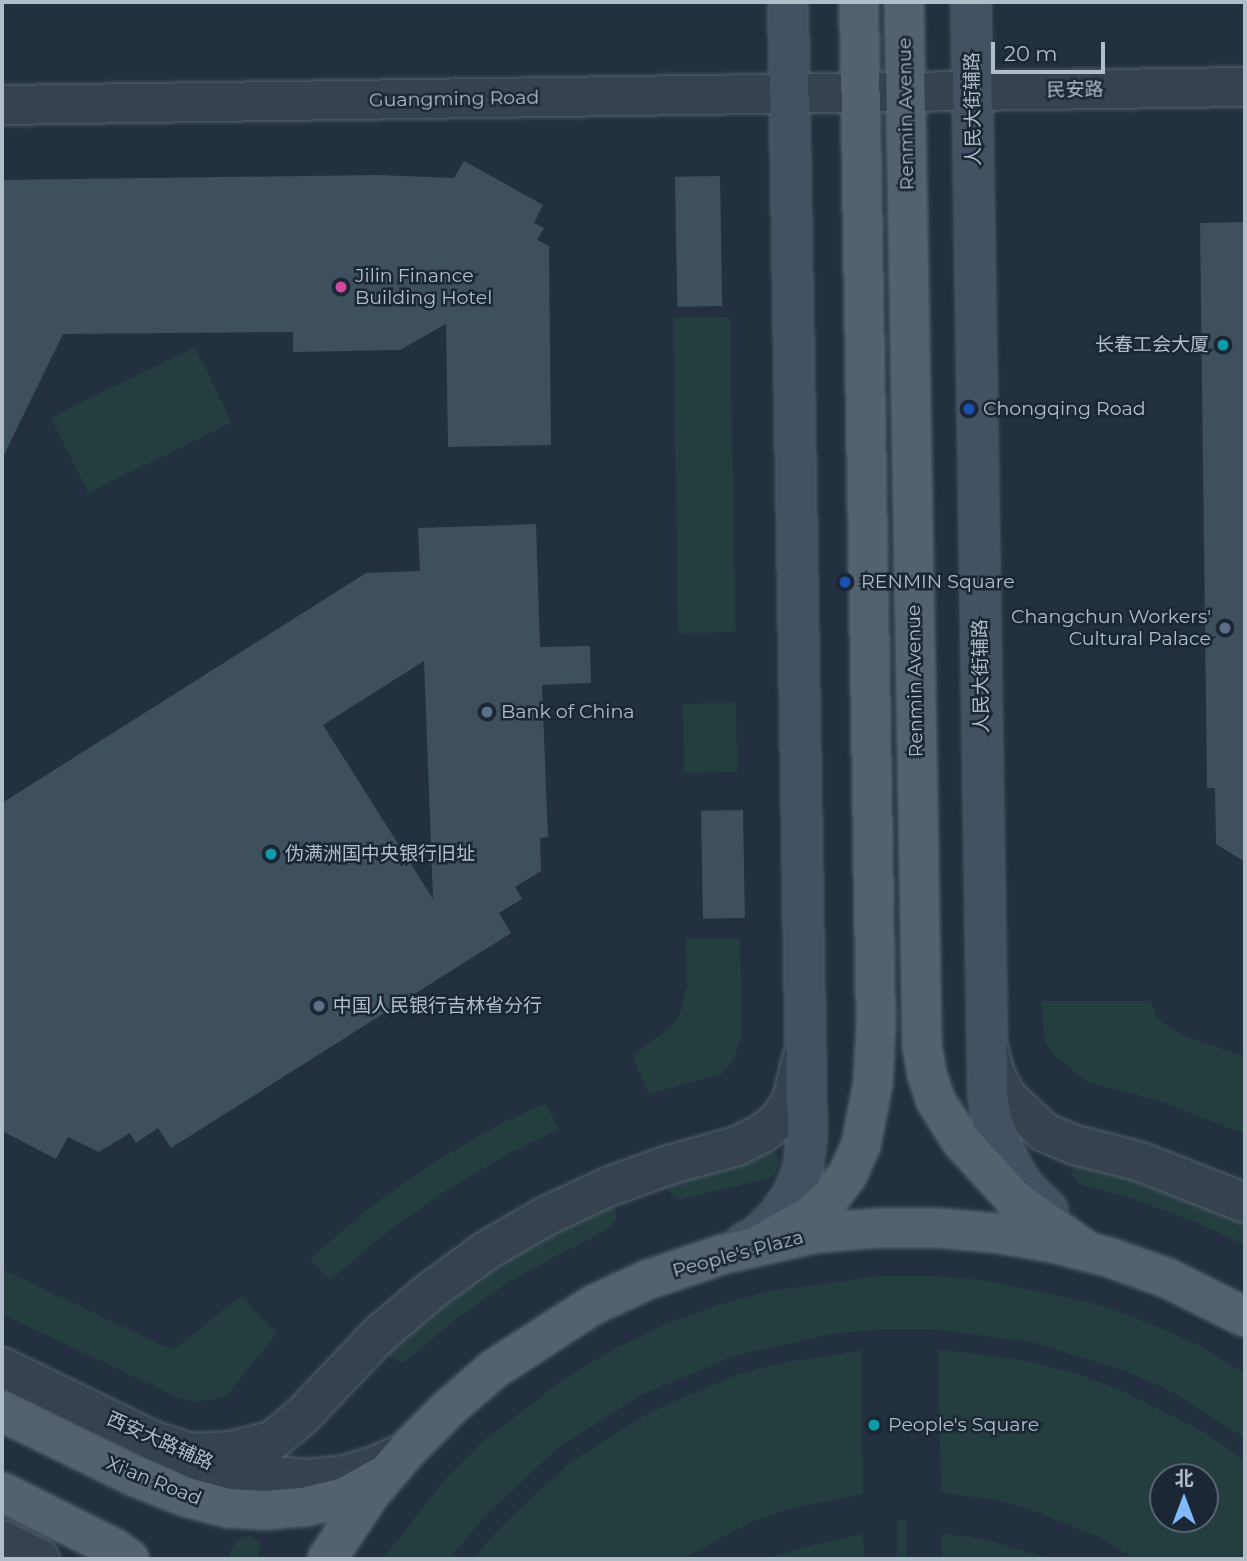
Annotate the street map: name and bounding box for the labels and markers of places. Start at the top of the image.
place label: Jilin Finance Building Hotel [355,265,492,309]
marker: Jilin Finance Building Hotel [333,279,349,295]
place label: 长春工会大厦 [1095,334,1209,356]
marker: 长春工会大厦 [1215,337,1231,353]
place label: Chongqing Road [983,398,1146,420]
marker: Chongqing Road [961,401,977,417]
place label: RENMIN Square [861,571,1015,593]
marker: RENMIN Square [835,572,855,592]
place label: Changchun Workers' Cultural Palace [1011,606,1211,650]
marker: Changchun Workers' Cultural Palace [1217,620,1233,636]
place label: Bank of China [501,701,635,723]
marker: Bank of China [479,704,495,720]
place label: 伪满洲国中央银行旧址 [285,843,475,865]
marker: 伪满洲国中央银行旧址 [263,846,279,862]
place label: 中国人民银行吉林省分行 [333,995,542,1017]
marker: 中国人民银行吉林省分行 [311,998,327,1014]
place label: People's Square [888,1414,1039,1436]
marker: People's Square [866,1417,882,1433]

